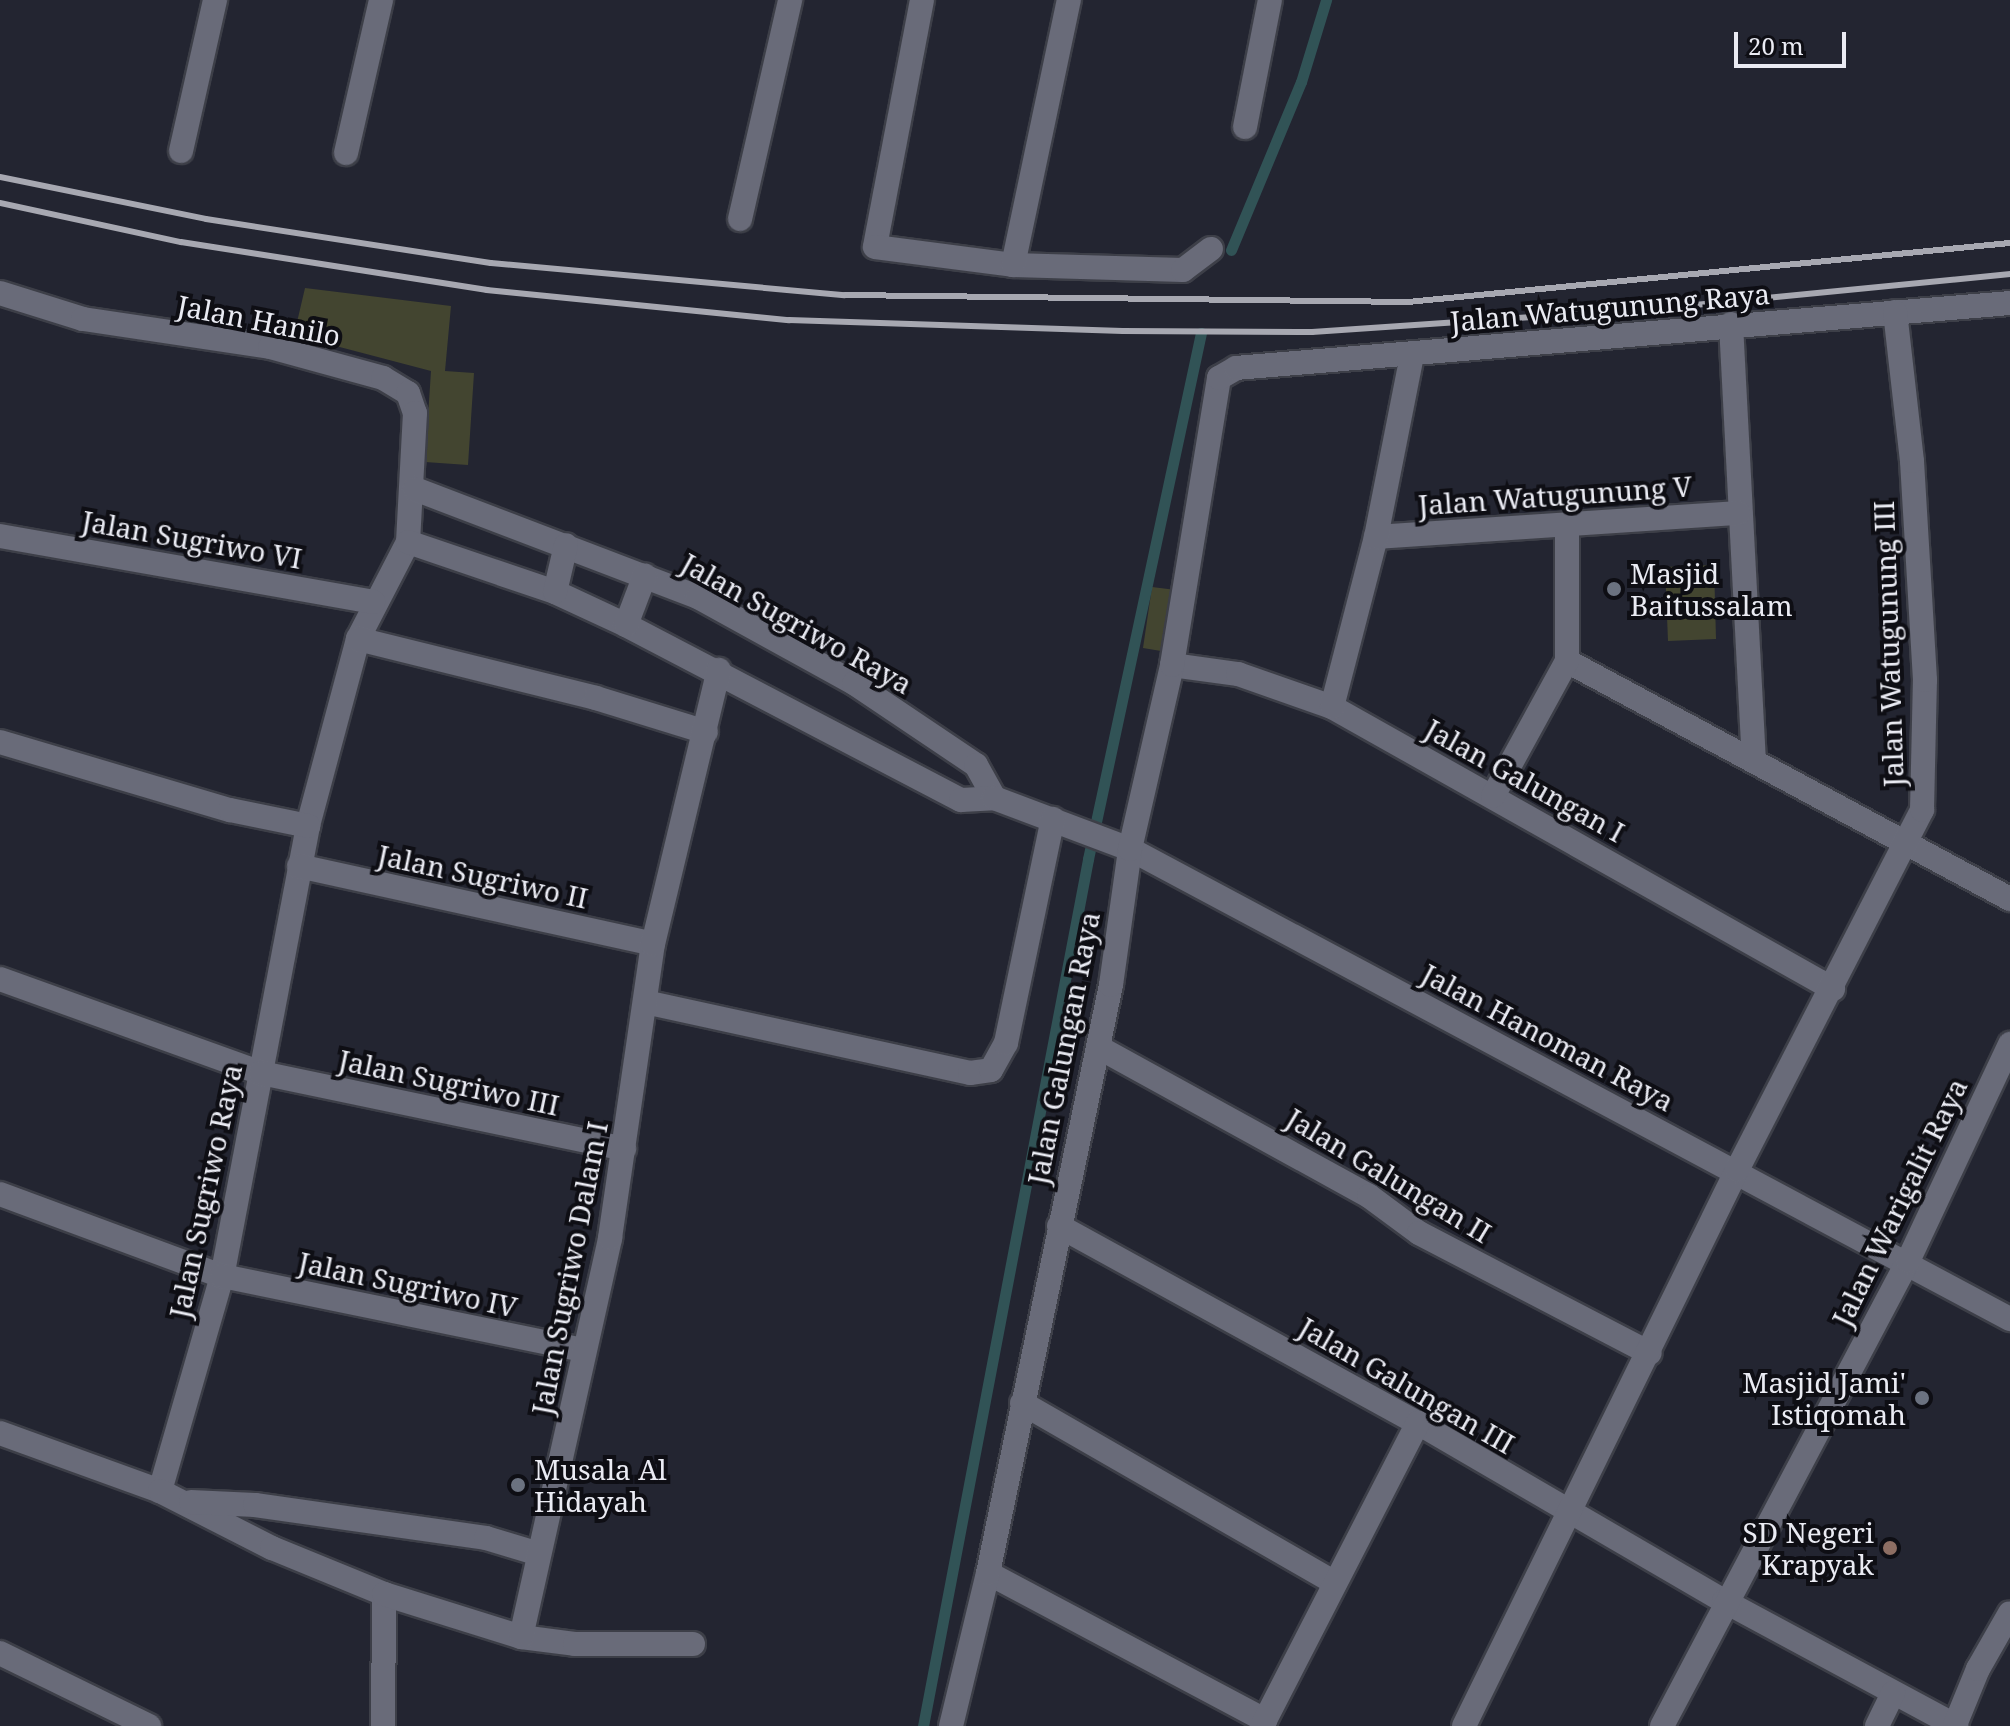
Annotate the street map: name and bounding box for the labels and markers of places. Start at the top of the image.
place label: Masjid Baitussalam [1630,556,1793,622]
marker: Masjid Baitussalam [1605,580,1623,598]
place label: Masjid Jami' Istiqomah [1742,1365,1906,1431]
marker: Masjid Jami' Istiqomah [1913,1389,1931,1407]
place label: Musala Al Hidayah [534,1452,667,1518]
marker: Musala Al Hidayah [509,1476,527,1494]
place label: SD Negeri Krapyak [1743,1515,1874,1581]
marker: SD Negeri Krapyak [1881,1539,1899,1557]

